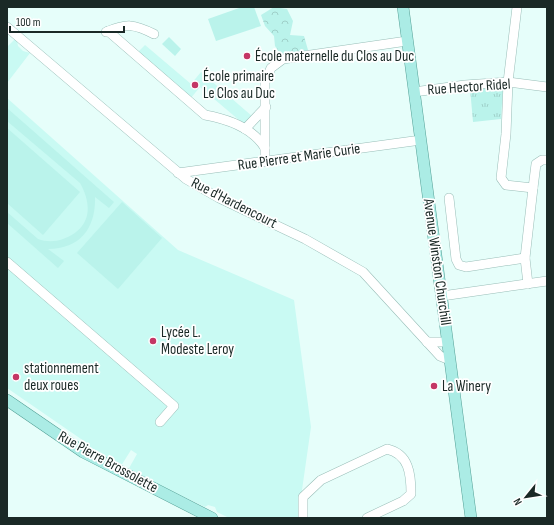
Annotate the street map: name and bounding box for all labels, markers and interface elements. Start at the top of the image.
scale bar [10,8,124,34]
text: 100 m [16,15,41,30]
place label: École maternelle du Clos au Duc [255,47,414,66]
marker: École maternelle du Clos au Duc [242,51,252,61]
place label: École primaire Le Clos au Duc [203,67,275,103]
street label: Rue Hector Ridel [427,75,511,99]
marker: École primaire Le Clos au Duc [190,80,200,90]
street label: Rue Pierre et Marie Curie [237,139,361,175]
street label: Rue d'Hardencourt [188,173,281,233]
street label: Avenue Winston Churchill [419,196,455,327]
place label: Lycée L. Modeste Leroy [161,323,234,359]
marker: Lycée L. Modeste Leroy [148,336,158,346]
place label: stationnement deux roues [24,359,99,395]
marker: stationnement deux roues [11,372,21,382]
place label: La Winery [442,377,491,396]
marker: La Winery [429,381,439,391]
street label: Rue Pierre Brossolette [55,427,161,497]
north arrow [506,477,546,517]
text: N [511,496,525,508]

